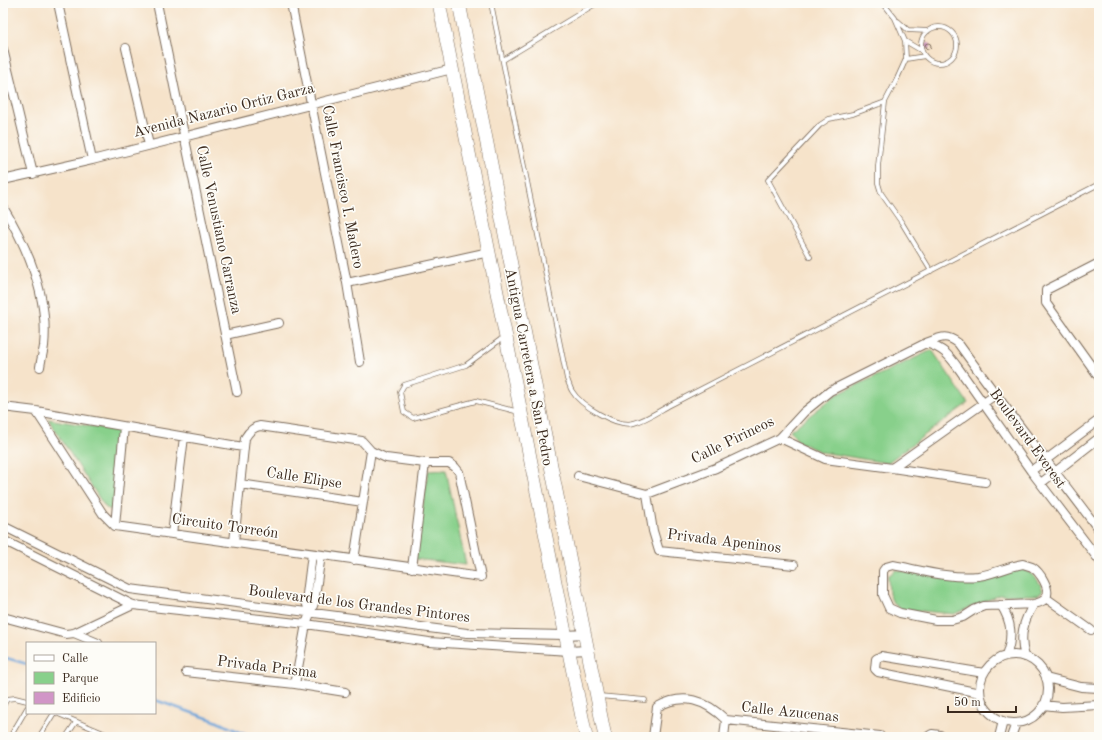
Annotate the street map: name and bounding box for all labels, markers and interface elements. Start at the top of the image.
street label: Avenida Nazario Ortiz Garza [132,81,317,141]
street label: Calle Francisco I. Madero [319,104,365,270]
street label: Calle Venustiano Carranza [193,144,243,316]
street label: Antigua Carretera a San Pedro [501,267,555,467]
street label: Boulevard Everest [986,386,1068,492]
street label: Calle Pirineos [689,415,777,467]
street label: Calle Elipse [265,466,343,492]
street label: Circuito Torreón [171,512,279,542]
street label: Privada Apeninos [666,528,782,556]
street label: Boulevard de los Grandes Pintores [247,584,471,626]
legend [26,642,156,714]
text: Calle [62,653,88,665]
street label: Privada Prisma [216,654,319,682]
text: Parque [62,673,99,685]
scale bar [948,688,1016,714]
text: Edificio [62,693,101,705]
text: 50 m [954,696,981,709]
street label: Calle Azucenas [740,700,840,726]

